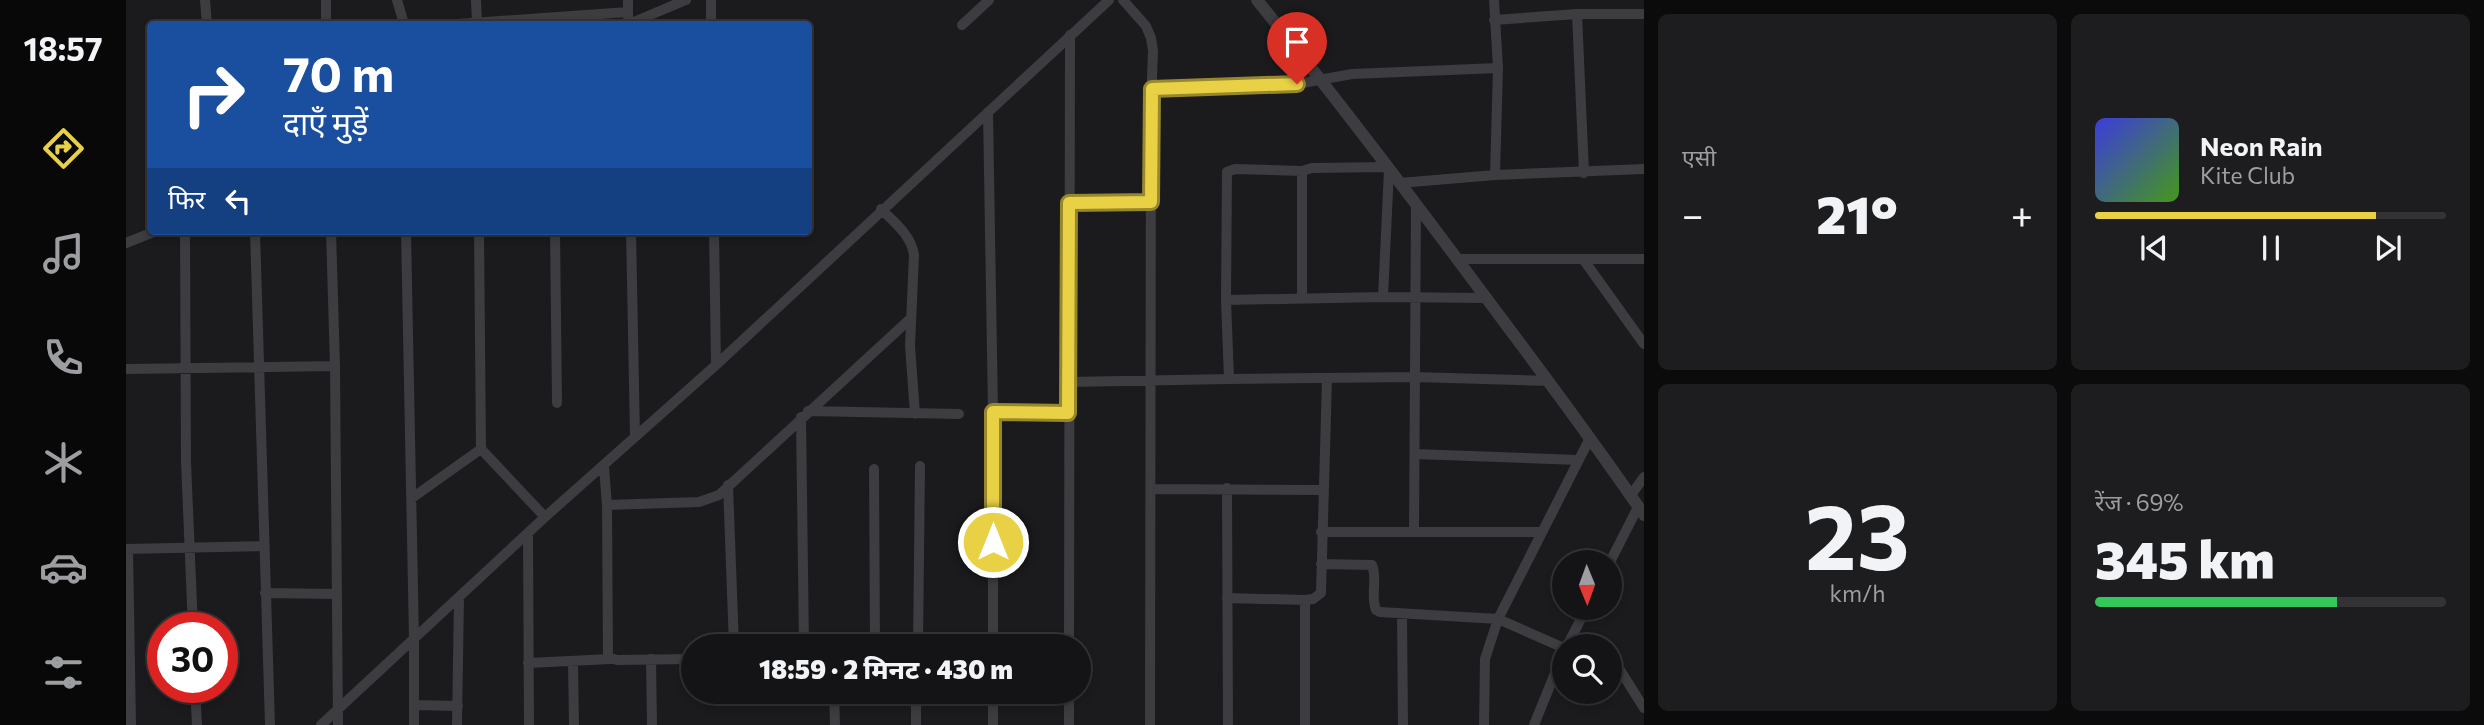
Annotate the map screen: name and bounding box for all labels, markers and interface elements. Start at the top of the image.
pin [1267,12.0,1327,84]
icon: arrive [1278,23,1316,61]
text: 18:57 [24,28,102,68]
text: 70 m [283,42,394,102]
icon: right [168,49,259,140]
text: दाएँ मुड़ें [283,102,368,142]
icon: directions [39,124,88,173]
text: Neon Rain [2200,130,2323,161]
text: एसी [1682,143,1716,171]
text: Kite Club [2200,161,2295,189]
text: 21° [1816,181,1898,245]
icon: left [219,182,257,220]
text: फिर [168,183,205,214]
text: − [1682,190,1704,237]
text: + [2011,190,2033,237]
icon: music [39,229,88,278]
icon: previous [2135,229,2173,267]
icon: pause [2252,229,2290,267]
icon: next [2369,229,2407,267]
icon: phone [39,333,88,382]
icon: climate [39,438,88,487]
text: 23 [1805,477,1910,589]
text: रेंज · 69% [2095,488,2184,516]
position arrow [956,505,1030,579]
text: 345 km [2095,526,2275,590]
icon: car [39,543,88,592]
north arrow [1552,550,1622,620]
map controls [1552,550,1622,704]
text: km/h [1830,579,1885,607]
speed limit sign: 30 [147,612,238,703]
button: search [1552,634,1622,704]
icon: filters [39,648,88,697]
text: 18:59 · 2 मिनट · 430 m [759,653,1013,684]

